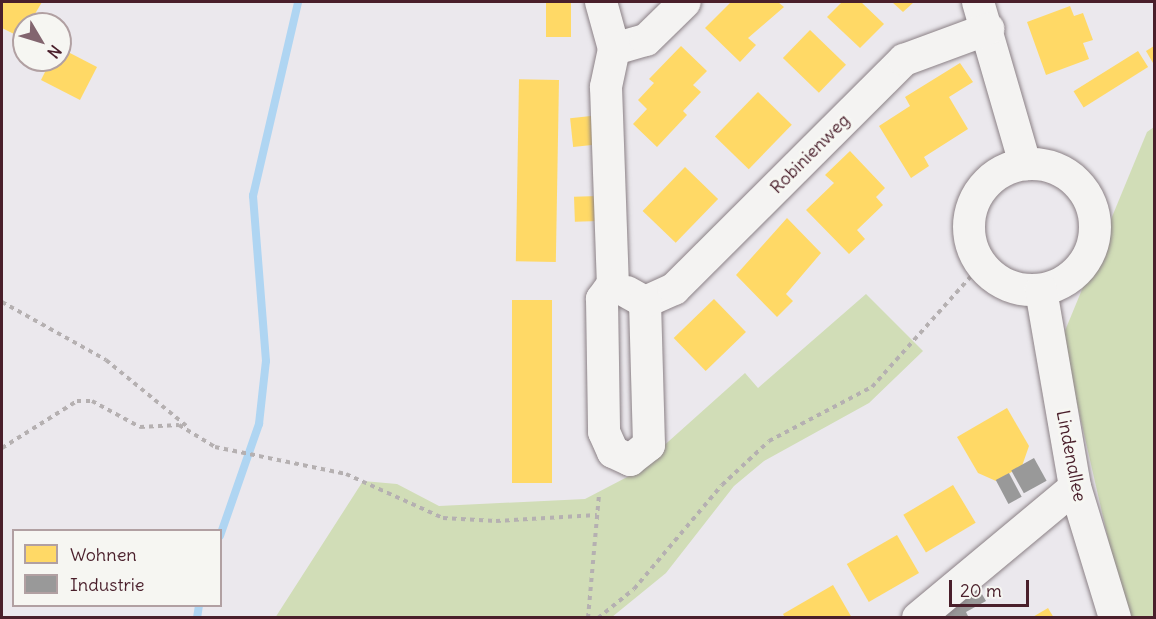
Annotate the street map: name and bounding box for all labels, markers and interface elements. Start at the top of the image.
north arrow [12,12,72,72]
text: N [43,41,66,62]
street label: Robinienweg [766,110,854,198]
street label: Lindenallee [1052,408,1090,504]
legend [12,529,222,607]
text: Wohnen [70,543,137,566]
scale bar [952,568,1032,606]
text: Industrie [70,573,145,596]
text: 20 m [960,579,1002,602]

